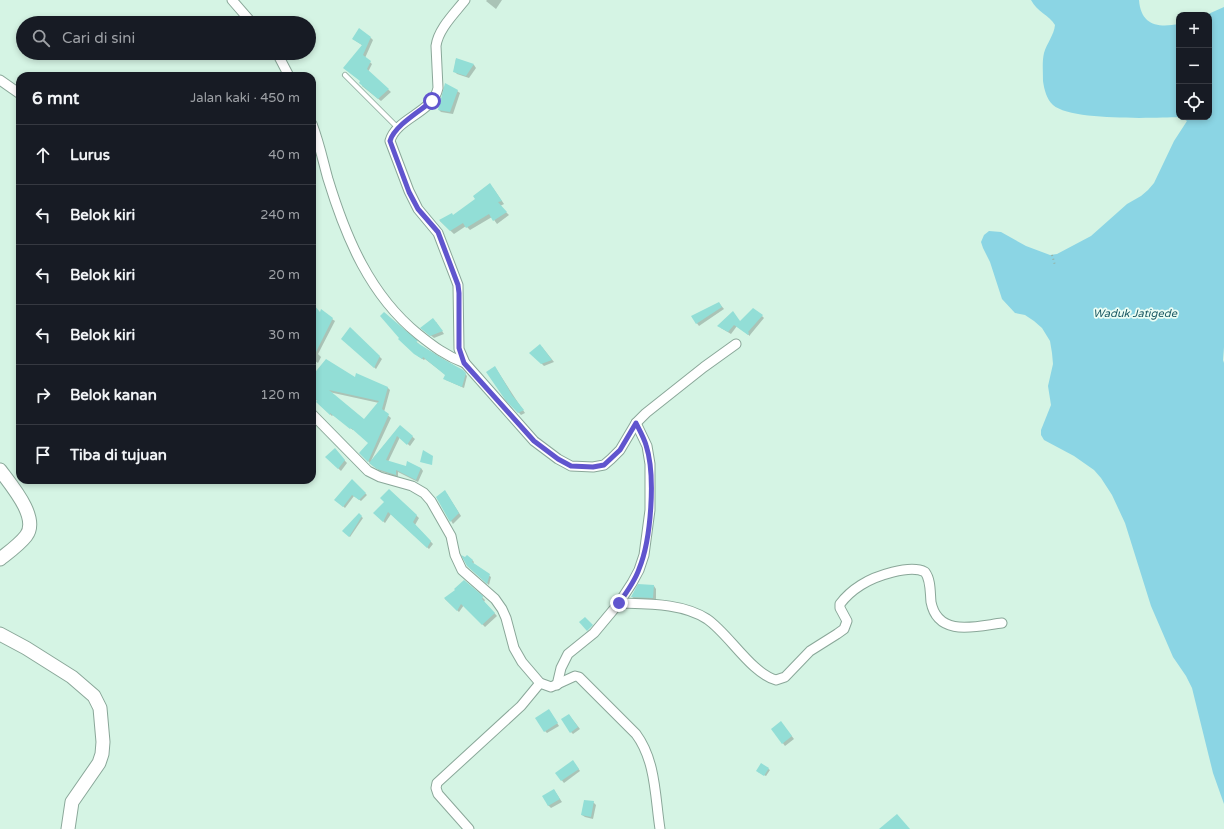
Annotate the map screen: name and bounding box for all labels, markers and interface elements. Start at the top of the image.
map controls [1176,12,1212,120]
button: + [1176,12,1212,48]
search box [16,16,316,60]
icon: search [30,27,52,49]
text: Cari di sini [62,29,135,47]
button: − [1176,48,1212,84]
button: locate [1176,84,1212,120]
text: 6 mnt [32,88,79,109]
text: Jalan kaki · 450 m [190,90,300,106]
route start [423,92,441,110]
icon: ahead [32,144,54,166]
text: Lurus [70,146,110,164]
text: 40 m [268,147,300,163]
icon: left [32,204,54,226]
text: Belok kiri [70,206,135,224]
text: 240 m [260,207,300,223]
icon: left [32,264,54,286]
text: Belok kiri [70,266,135,284]
text: 20 m [268,267,300,283]
water label: Waduk Jatigede [1093,307,1178,320]
icon: left [32,324,54,346]
text: Belok kiri [70,326,135,344]
text: 30 m [268,327,300,343]
icon: right [32,384,54,406]
text: Belok kanan [70,386,157,404]
text: 120 m [260,387,300,403]
icon: arrive [32,444,54,466]
text: Tiba di tujuan [70,446,167,464]
route end [610,594,628,612]

